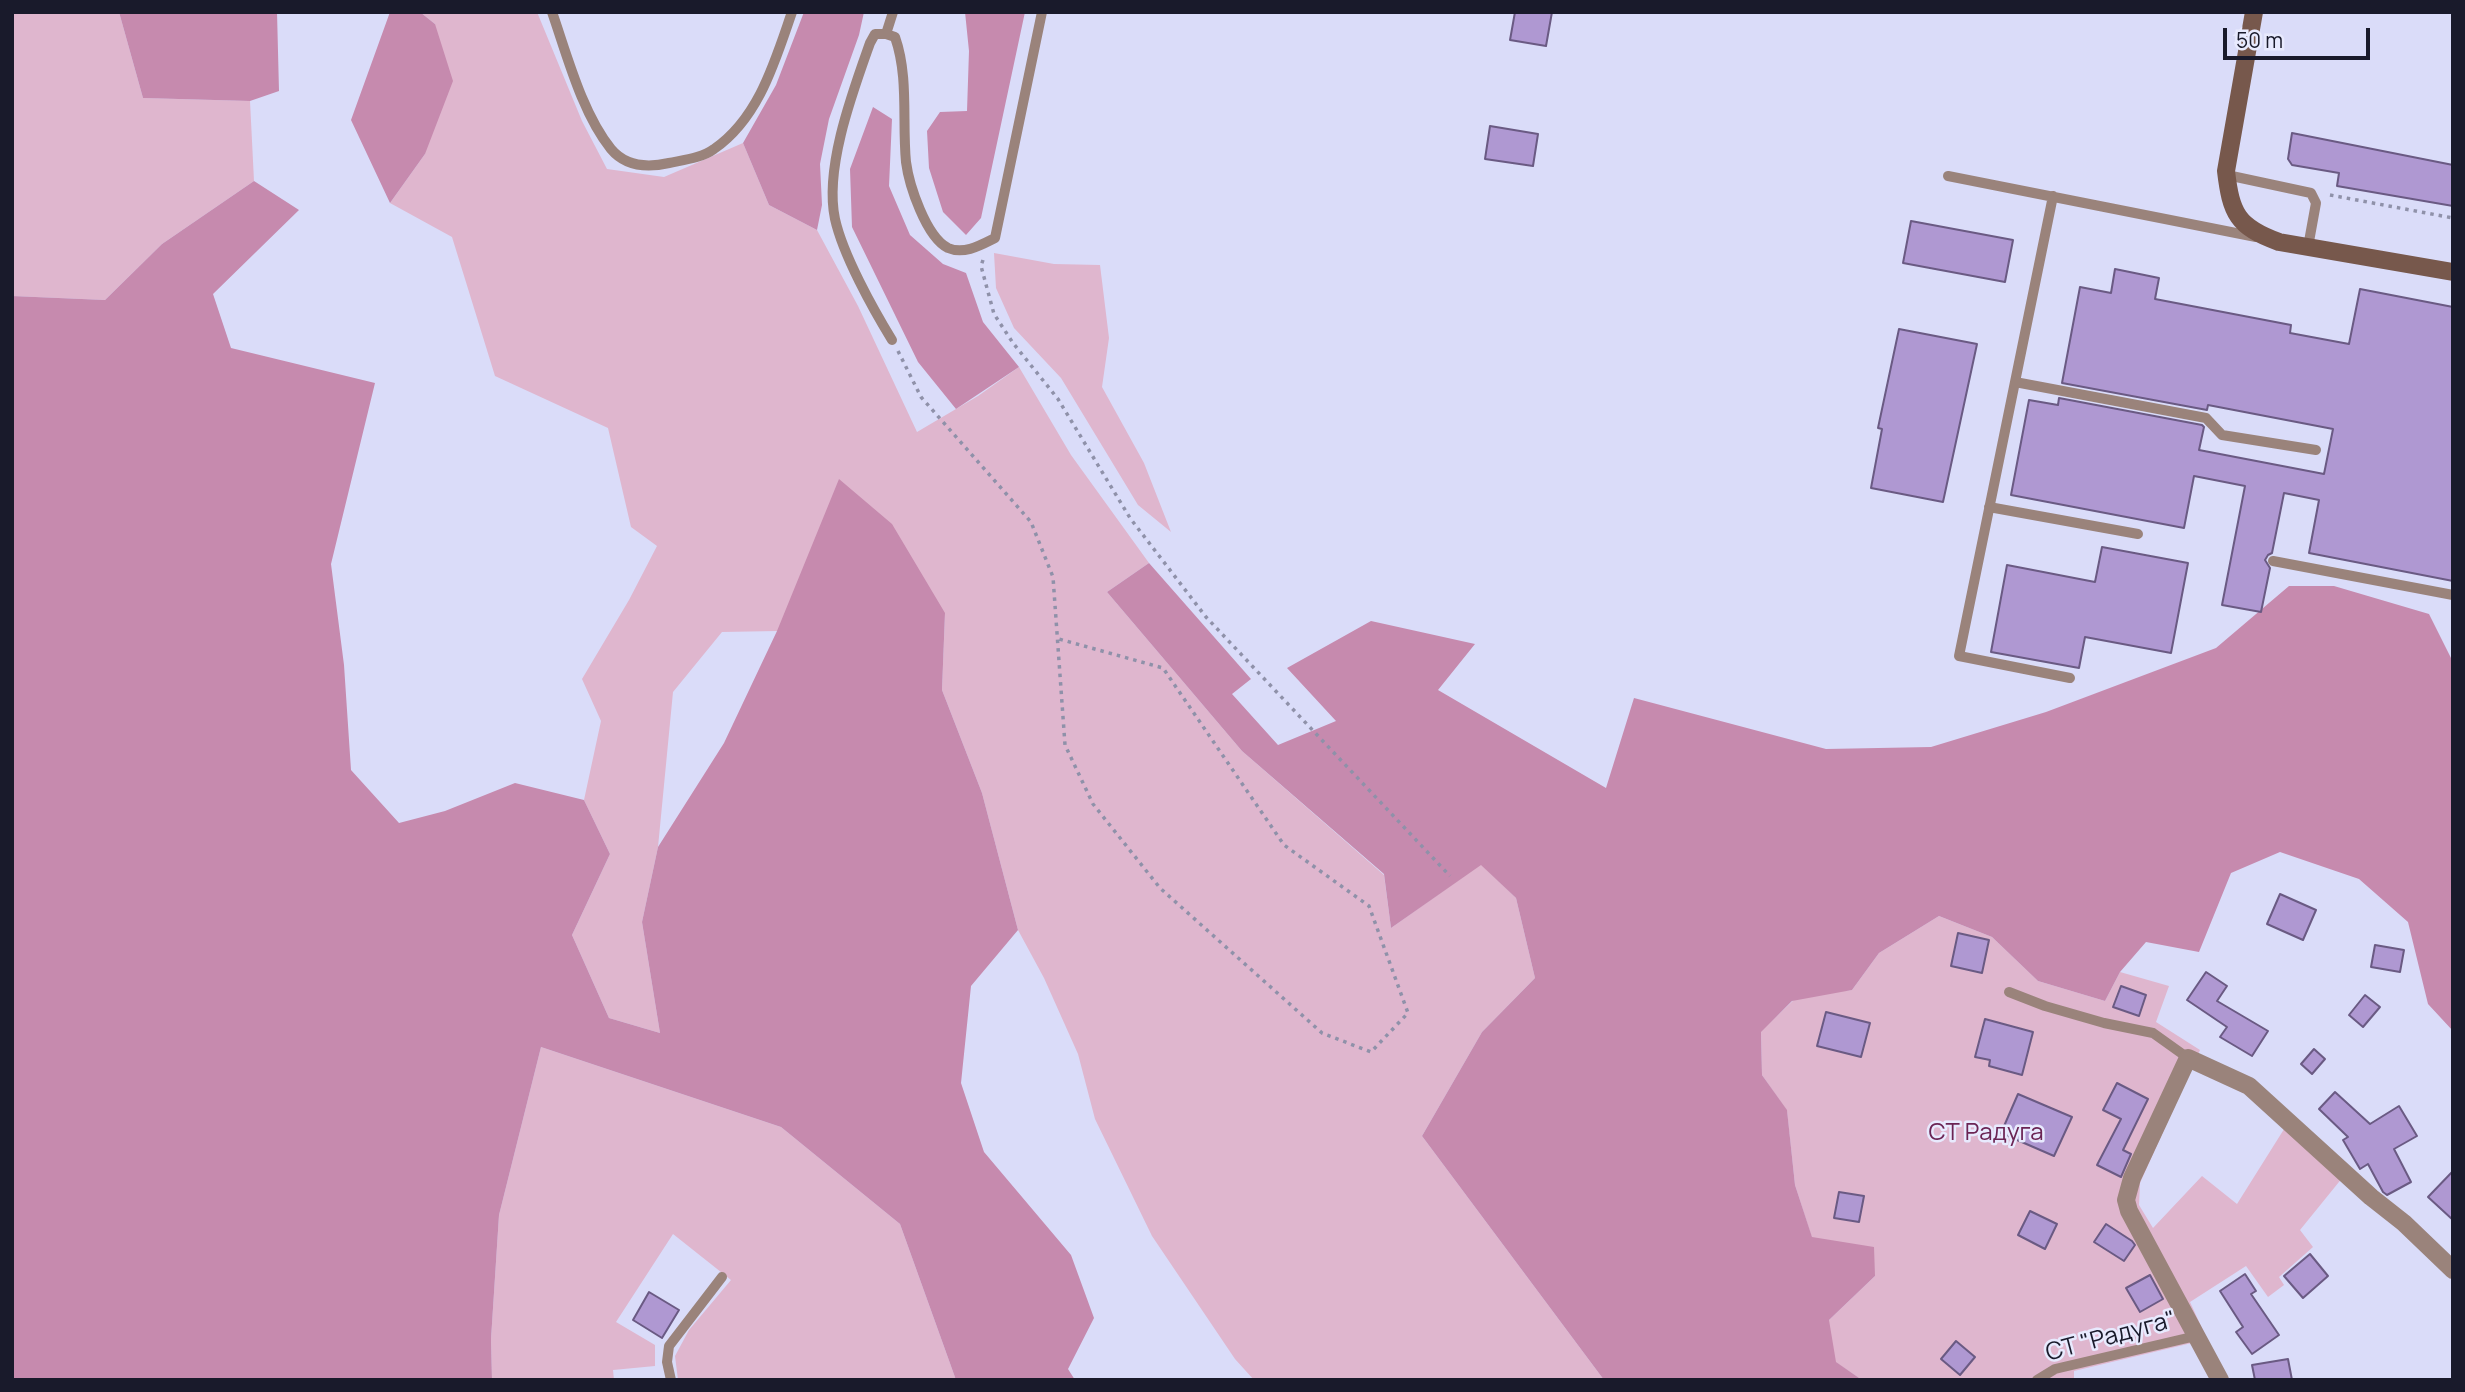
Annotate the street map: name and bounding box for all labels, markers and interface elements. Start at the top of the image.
scale bar [2227,14,2374,58]
text: 50 m [2236,26,2283,54]
park label: СТ Радуга [1928,1119,2044,1147]
street label: СТ "Радуга" [2043,1306,2179,1368]

